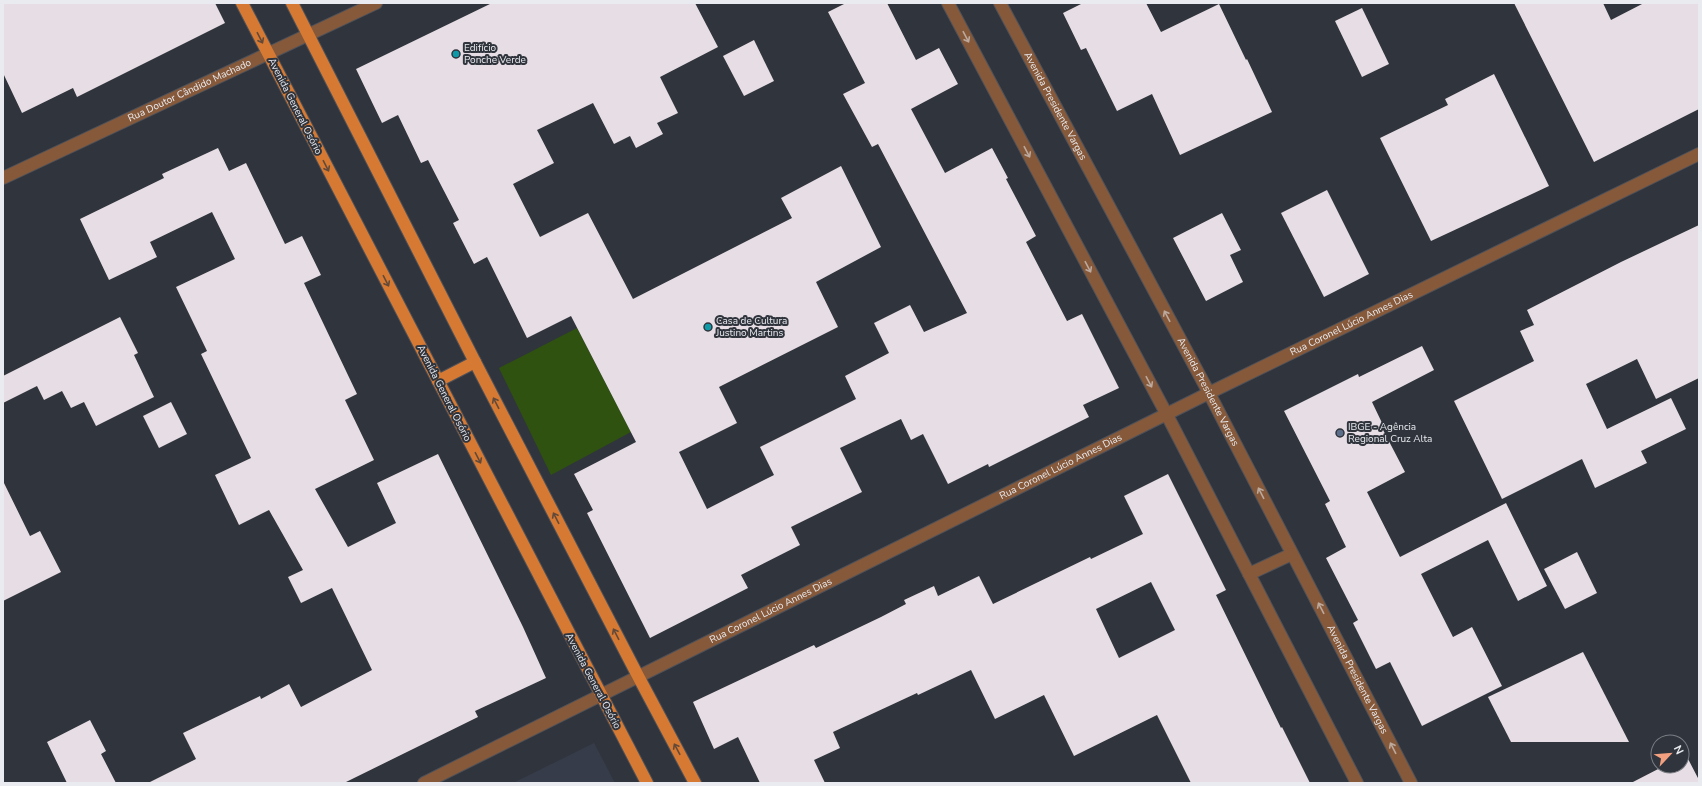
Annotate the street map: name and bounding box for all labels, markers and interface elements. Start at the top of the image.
one-way arrow [257,31,264,43]
one-way arrow [963,31,971,43]
place label: Edifício Ponche Verde [464,41,526,67]
marker: Edifício Ponche Verde [451,49,461,59]
street label: Avenida Presidente Vargas [1021,50,1090,163]
street label: Rua Doutor Cândido Machado [126,55,254,125]
street label: Avenida General Osório [265,55,326,157]
one-way arrow [1024,146,1032,158]
one-way arrow [323,159,330,171]
one-way arrow [1085,261,1093,273]
one-way arrow [383,275,390,287]
street label: Rua Coronel Lúcio Annes Dias [1288,288,1415,359]
one-way arrow [1163,310,1171,322]
place label: Casa de Cultura Justino Martins [715,314,787,340]
marker: Casa de Cultura Justino Martins [703,322,713,332]
street label: Avenida Presidente Vargas [1174,335,1242,449]
street label: Avenida General Osório [414,342,475,444]
one-way arrow [1146,376,1154,388]
one-way arrow [492,397,500,409]
place label: IBGE - Agência Regional Cruz Alta [1348,420,1432,446]
marker: IBGE - Agência Regional Cruz Alta [1335,428,1345,438]
street label: Rua Coronel Lúcio Annes Dias [997,430,1125,503]
one-way arrow [475,452,482,464]
one-way arrow [1256,487,1264,499]
one-way arrow [552,513,559,525]
street label: Rua Coronel Lúcio Annes Dias [707,574,834,647]
one-way arrow [1316,602,1324,614]
street label: Avenida Presidente Vargas [1323,623,1391,736]
one-way arrow [612,628,619,640]
street label: Avenida General Osório [562,631,624,732]
north arrow [1650,734,1690,774]
one-way arrow [673,743,680,755]
one-way arrow [1389,743,1397,755]
text: N [1670,743,1687,757]

